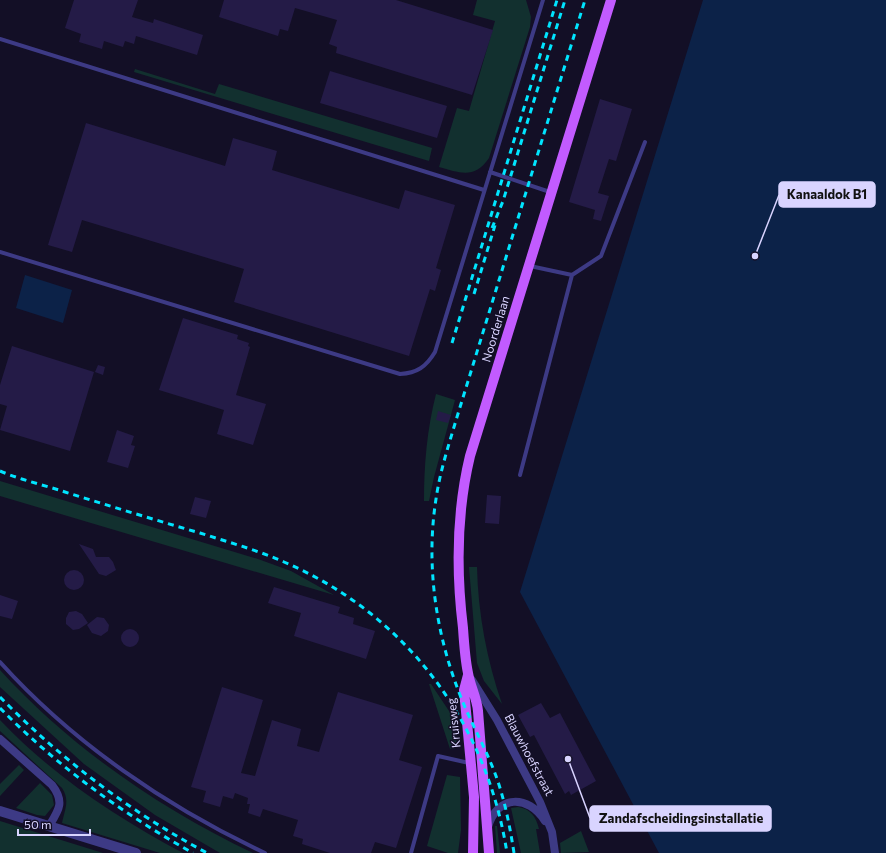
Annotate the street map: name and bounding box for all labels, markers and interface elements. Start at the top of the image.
callout: Kanaaldok B1 [779,182,875,207]
text: Kanaaldok B1 [787,186,867,202]
street label: Noorderlaan [478,294,512,364]
street label: Kruisweg [443,697,463,749]
street label: Blauwhoefstraat [502,711,557,798]
callout: Zandafscheidingsinstallatie [590,806,771,831]
text: Zandafscheidingsinstallatie [599,810,763,826]
scale bar [18,811,90,837]
text: 50 m [24,817,52,831]

